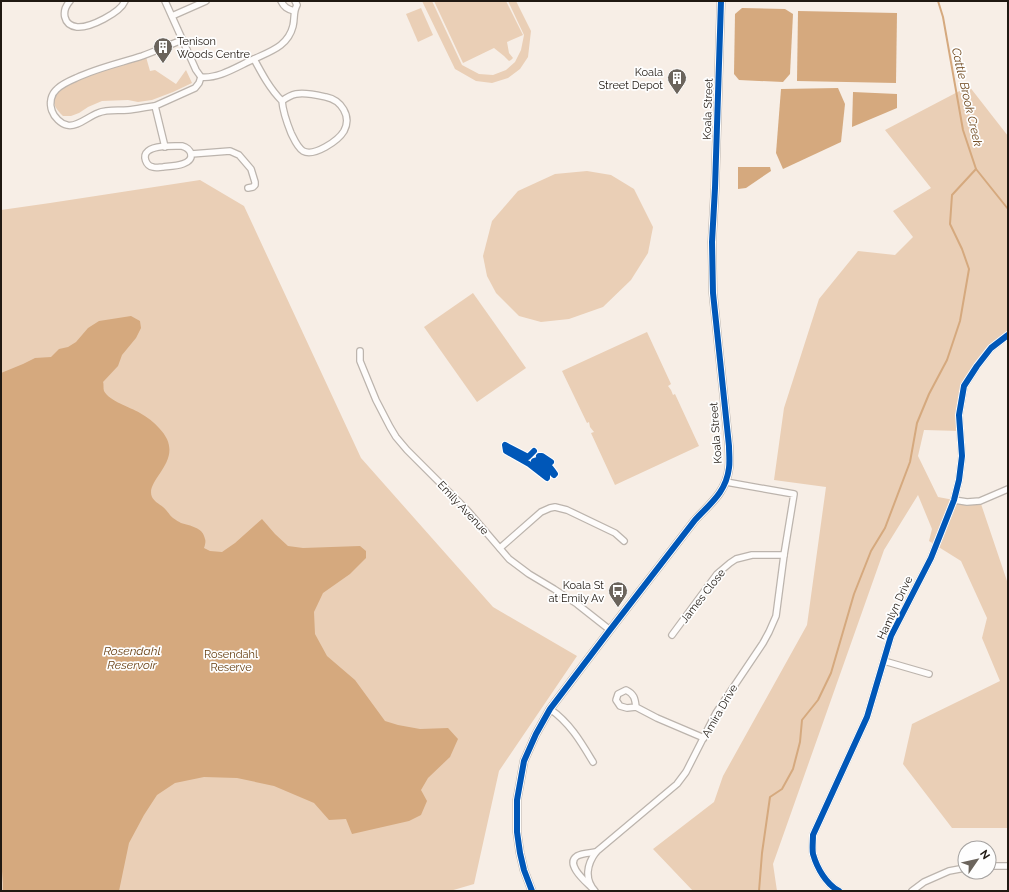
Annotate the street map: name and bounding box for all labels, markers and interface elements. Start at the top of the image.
place label: Tenison Woods Centre [177,35,251,61]
building icon: Tenison Woods Centre [152,36,174,64]
water label: Cattle Brook Creek [949,46,985,148]
place label: Koala Street Depot [598,66,663,92]
building icon: Koala Street Depot [666,67,688,95]
street label: Koala Street [700,78,716,140]
street label: Koala Street [707,402,725,464]
street label: Emily Avenue [435,478,492,538]
street label: James Close [678,566,728,626]
street label: Hamlyn Drive [875,574,916,642]
place label: Koala St at Emily Av [549,579,604,605]
bus stop icon: Koala St at Emily Av [607,580,629,608]
water label: Rosendahl Reservoir [103,644,161,672]
park label: Rosendahl Reserve [204,648,258,674]
street label: Amira Drive [700,682,741,740]
north arrow [957,840,997,880]
text: N [977,848,993,862]

